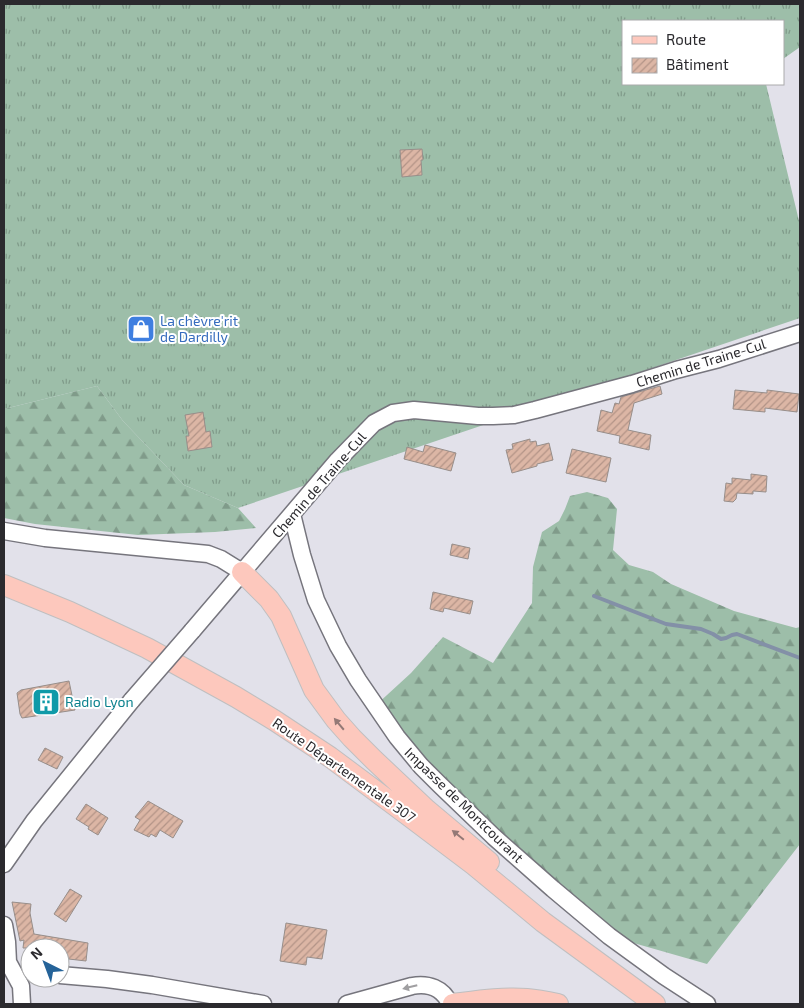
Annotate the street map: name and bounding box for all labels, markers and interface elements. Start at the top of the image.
legend [622,20,784,85]
text: Route [666,30,706,48]
text: Bâtiment [666,55,729,73]
place label: La chèvre'rit de Dardilly [160,312,238,345]
shop icon: La chèvre'rit de Dardilly [126,314,156,344]
street label: Chemin de Traine-Cul [634,334,769,390]
street label: Chemin de Traine-Cul [268,428,370,541]
building icon: Radio Lyon [31,687,61,717]
place label: Radio Lyon [65,693,134,710]
street label: Route Départementale 307 [269,714,419,826]
one-way arrow [334,717,345,730]
street label: Impasse de Montcourant [401,744,527,866]
one-way arrow [452,829,465,840]
north arrow [20,938,70,988]
text: N [27,943,45,963]
one-way arrow [402,983,417,991]

